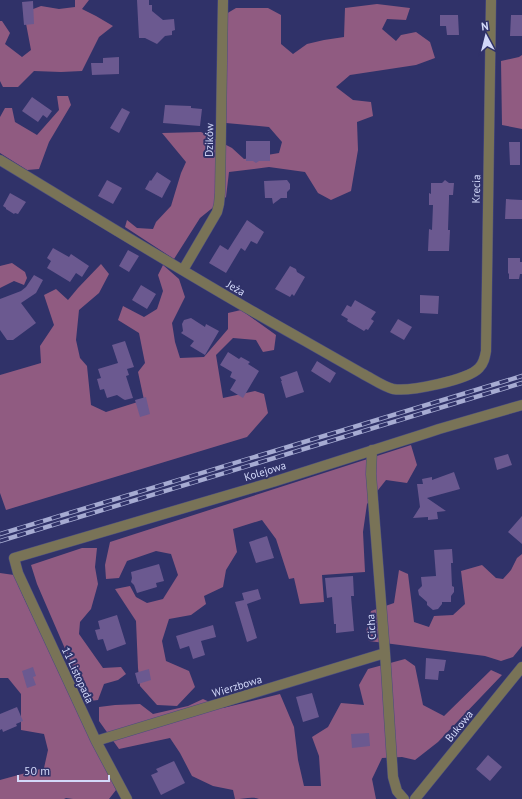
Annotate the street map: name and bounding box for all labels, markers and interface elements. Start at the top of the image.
north arrow [466,16,506,56]
text: N [480,19,489,33]
street label: Dzików [202,123,216,157]
street label: Krecia [469,174,483,204]
street label: Jeża [223,277,248,299]
street label: Kolejowa [242,458,288,484]
street label: Cicha [363,614,379,640]
street label: 11 Listopada [59,645,97,705]
street label: Wierzbowa [210,672,264,700]
street label: Bukowa [442,707,476,745]
scale bar [18,757,109,783]
text: 50 m [24,763,50,778]

